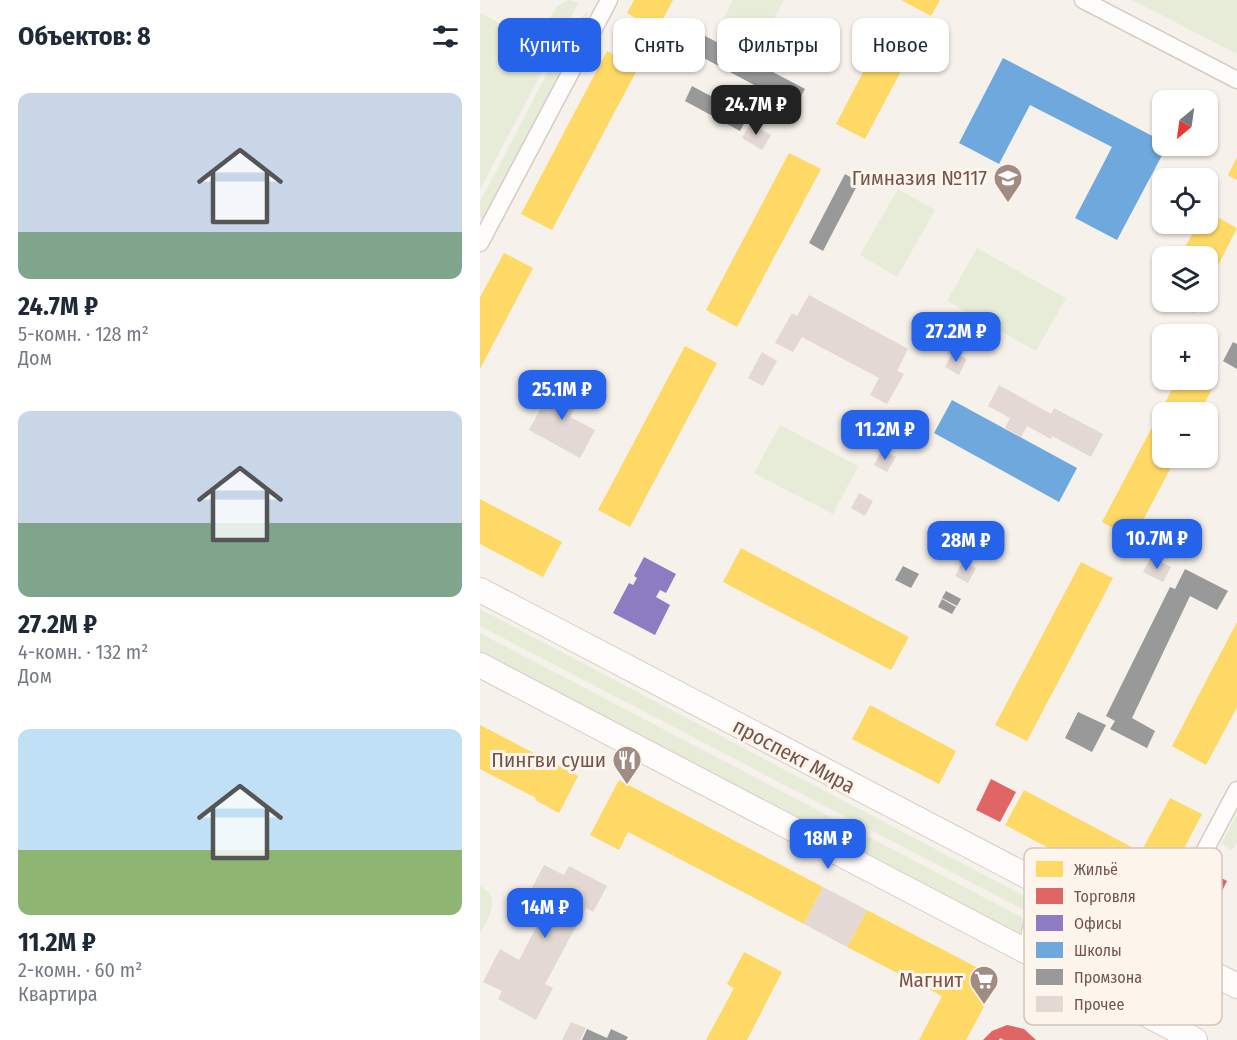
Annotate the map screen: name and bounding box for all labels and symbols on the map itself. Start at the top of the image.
pin: 24.7M ₽ [701,85,811,136]
north arrow [1152,90,1218,156]
school or university icon: Гимназия №117 [992,162,1024,204]
place label: Гимназия №117 [852,165,987,191]
pin: 27.2M ₽ [901,312,1011,363]
pin: 25.1M ₽ [507,370,617,421]
pin: 11.2M ₽ [830,410,940,461]
pin: 10.7M ₽ [1102,519,1212,570]
pin: 28M ₽ [924,521,1008,572]
street label: проспект Мира [728,713,860,799]
restaurant icon: Пингви суши [611,744,643,786]
place label: Пингви суши [491,747,606,773]
pin: 18M ₽ [786,819,870,870]
legend [1024,848,1222,1025]
text: Жильё [1074,860,1118,879]
text: Торговля [1074,887,1136,906]
pin: 14M ₽ [503,888,587,939]
text: Офисы [1074,914,1122,933]
text: Школы [1074,941,1122,960]
supermarket icon: Магнит [968,964,1000,1006]
place label: Магнит [899,967,963,993]
text: Промзона [1074,968,1142,987]
text: Прочее [1074,995,1124,1014]

